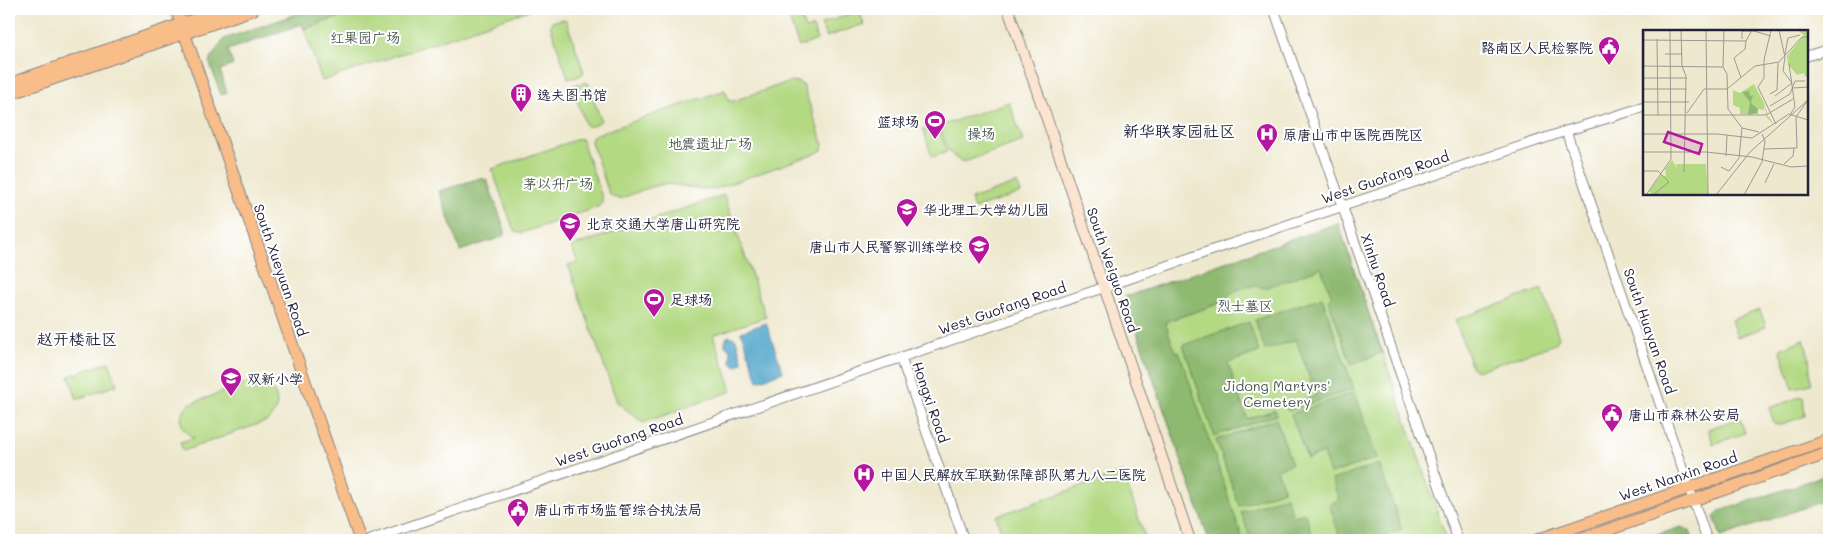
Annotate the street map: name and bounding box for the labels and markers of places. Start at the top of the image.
public building icon: 路南区人民检察院 [1597,35,1621,66]
place label: 路南区人民检察院 [1481,38,1593,57]
building icon: 逸夫图书馆 [509,82,533,113]
place label: 逸夫图书馆 [537,85,607,104]
sports icon: 篮球场 [923,109,947,140]
place label: 篮球场 [877,112,919,131]
hospital icon: 原唐山市中医院西院区 [1255,122,1279,153]
place label: 原唐山市中医院西院区 [1283,125,1423,144]
school or university icon: 华北理工大学幼儿园 [895,197,919,228]
place label: 华北理工大学幼儿园 [923,200,1049,219]
school or university icon: 北京交通大学唐山研究院 [558,211,582,242]
place label: 北京交通大学唐山研究院 [586,214,740,233]
school or university icon: 唐山市人民警察训练学校 [967,234,991,265]
place label: 唐山市人民警察训练学校 [809,237,963,256]
sports icon: 足球场 [642,287,666,318]
place label: 足球场 [670,290,712,309]
school or university icon: 双新小学 [219,366,243,397]
place label: 双新小学 [247,369,303,388]
public building icon: 唐山市森林公安局 [1600,402,1624,433]
place label: 唐山市森林公安局 [1628,405,1740,424]
hospital icon: 中国人民解放军联勤保障部队第九八二医院 [852,462,876,493]
place label: 中国人民解放军联勤保障部队第九八二医院 [880,465,1146,484]
public building icon: 唐山市市场监管综合执法局 [506,497,530,528]
place label: 唐山市市场监管综合执法局 [534,500,702,519]

